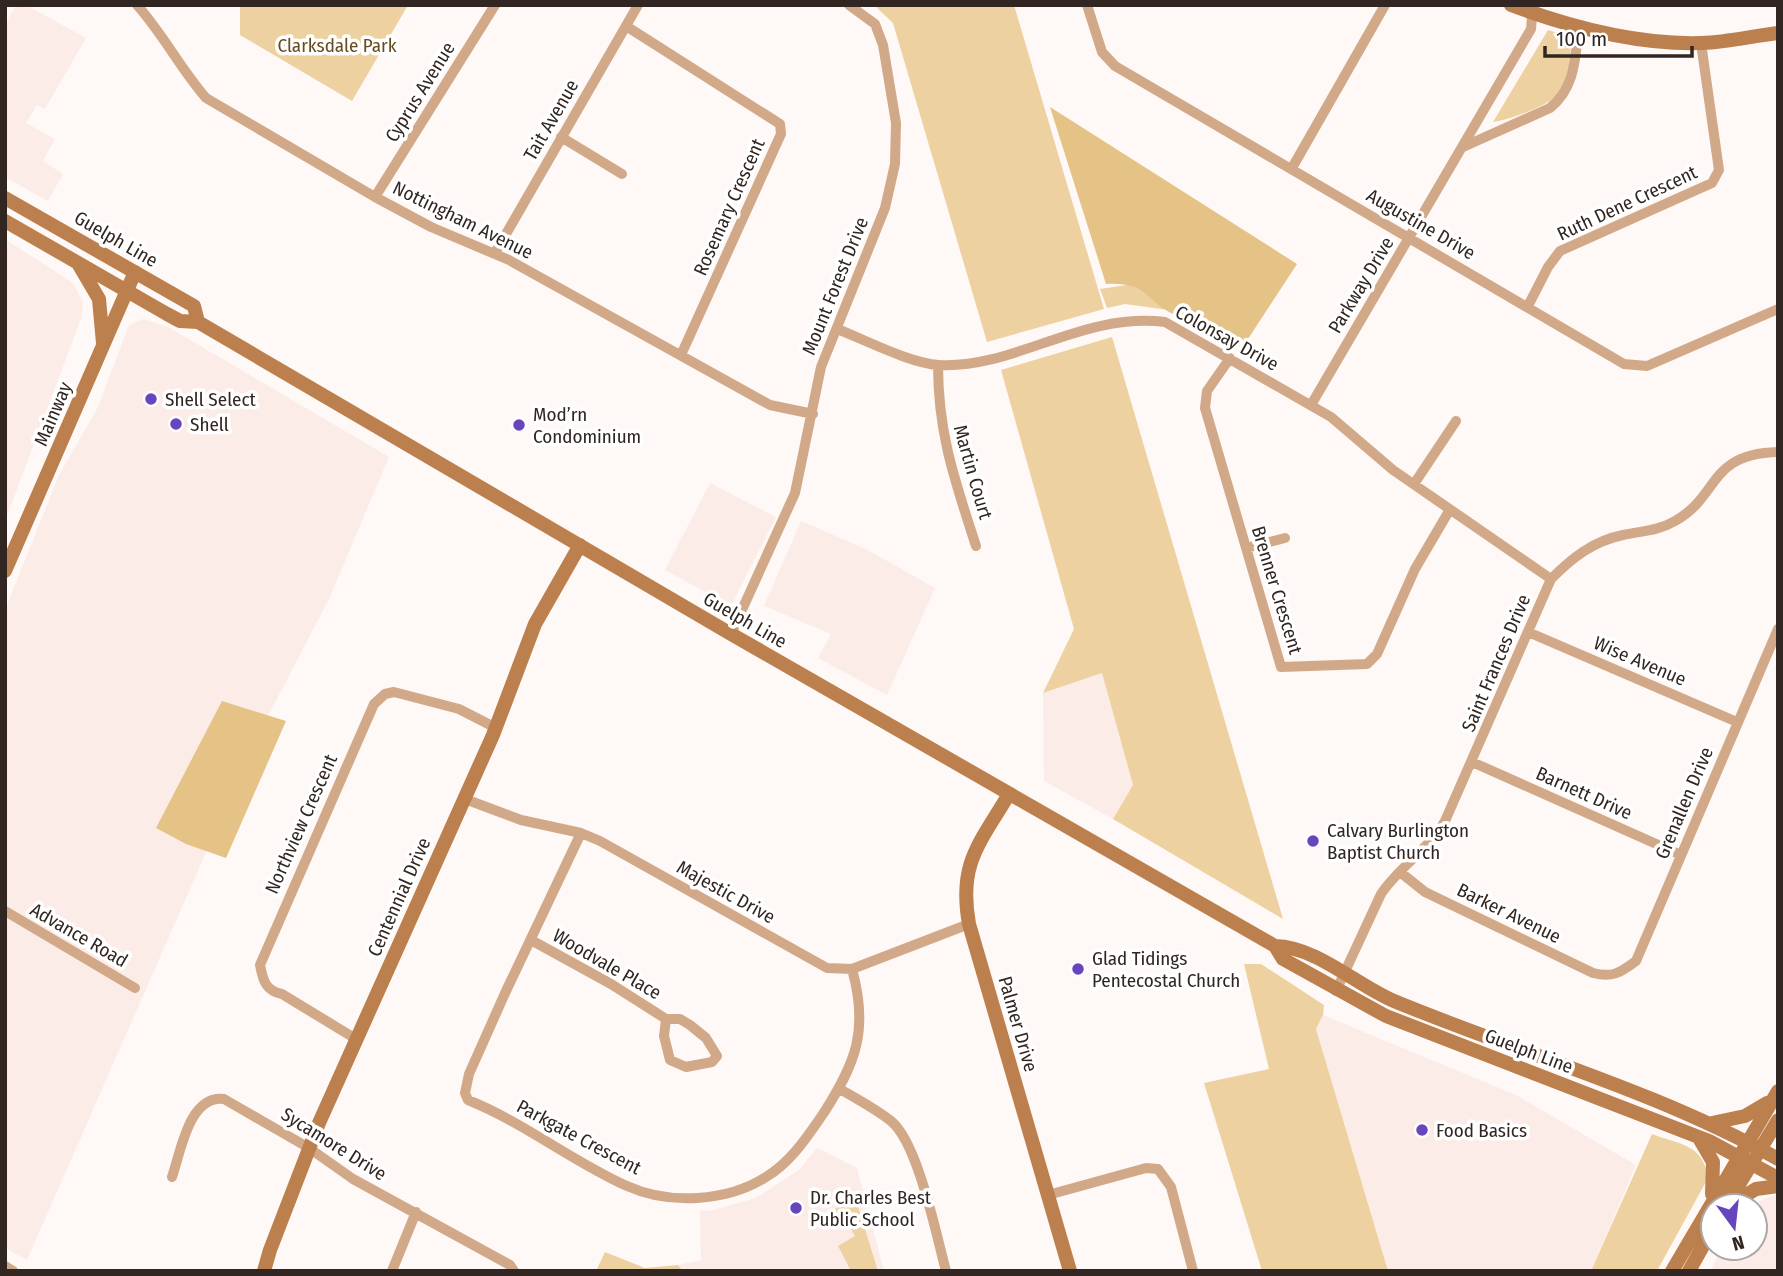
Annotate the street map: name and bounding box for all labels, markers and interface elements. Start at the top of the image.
scale bar [1545,14,1692,58]
text: 100 m [1556,26,1607,52]
park label: Clarksdale Park [277,34,397,57]
street label: Cyprus Avenue [380,38,460,146]
street label: Tait Avenue [519,75,583,165]
street label: Rosemary Crescent [689,134,770,279]
street label: Ruth Dene Crescent [1553,160,1701,245]
street label: Nottingham Avenue [389,176,537,264]
street label: Augustine Drive [1363,184,1479,264]
street label: Guelph Line [70,206,162,272]
street label: Mount Forest Drive [797,214,873,358]
street label: Parkway Drive [1323,233,1399,337]
street label: Colonsay Drive [1171,300,1283,376]
street label: Mainway [29,378,77,449]
place label: Shell Select [165,388,257,411]
marker: Shell Select [143,391,159,407]
place label: Mod’rn Condominium [533,403,641,448]
place label: Shell [190,413,229,436]
marker: Shell [168,416,184,432]
marker: Mod’rn Condominium [511,417,527,433]
street label: Martin Court [949,422,998,523]
street label: Brenner Crescent [1247,523,1308,658]
street label: Guelph Line [699,587,791,653]
street label: Saint Frances Drive [1457,591,1535,735]
street label: Wise Avenue [1590,631,1690,691]
street label: Grenallen Drive [1650,743,1718,863]
street label: Northview Crescent [260,750,342,897]
street label: Barnett Drive [1532,762,1636,824]
place label: Calvary Burlington Baptist Church [1327,819,1469,864]
marker: Calvary Burlington Baptist Church [1305,833,1321,849]
street label: Centennial Drive [363,834,435,960]
street label: Majestic Drive [673,856,779,928]
street label: Barker Avenue [1453,878,1565,948]
street label: Advance Road [26,898,132,972]
street label: Woodvale Place [549,924,665,1004]
place label: Glad Tidings Pentecostal Church [1092,947,1240,992]
marker: Glad Tidings Pentecostal Church [1070,961,1086,977]
street label: Palmer Drive [993,974,1043,1074]
street label: Guelph Line [1482,1024,1576,1078]
street label: Parkgate Crescent [513,1095,646,1180]
street label: Sycamore Drive [277,1103,391,1185]
place label: Food Basics [1436,1119,1527,1142]
marker: Food Basics [1414,1122,1430,1138]
place label: Dr. Charles Best Public School [810,1186,932,1231]
north arrow [1699,1192,1769,1262]
marker: Dr. Charles Best Public School [788,1200,804,1216]
text: N [1730,1230,1747,1256]

